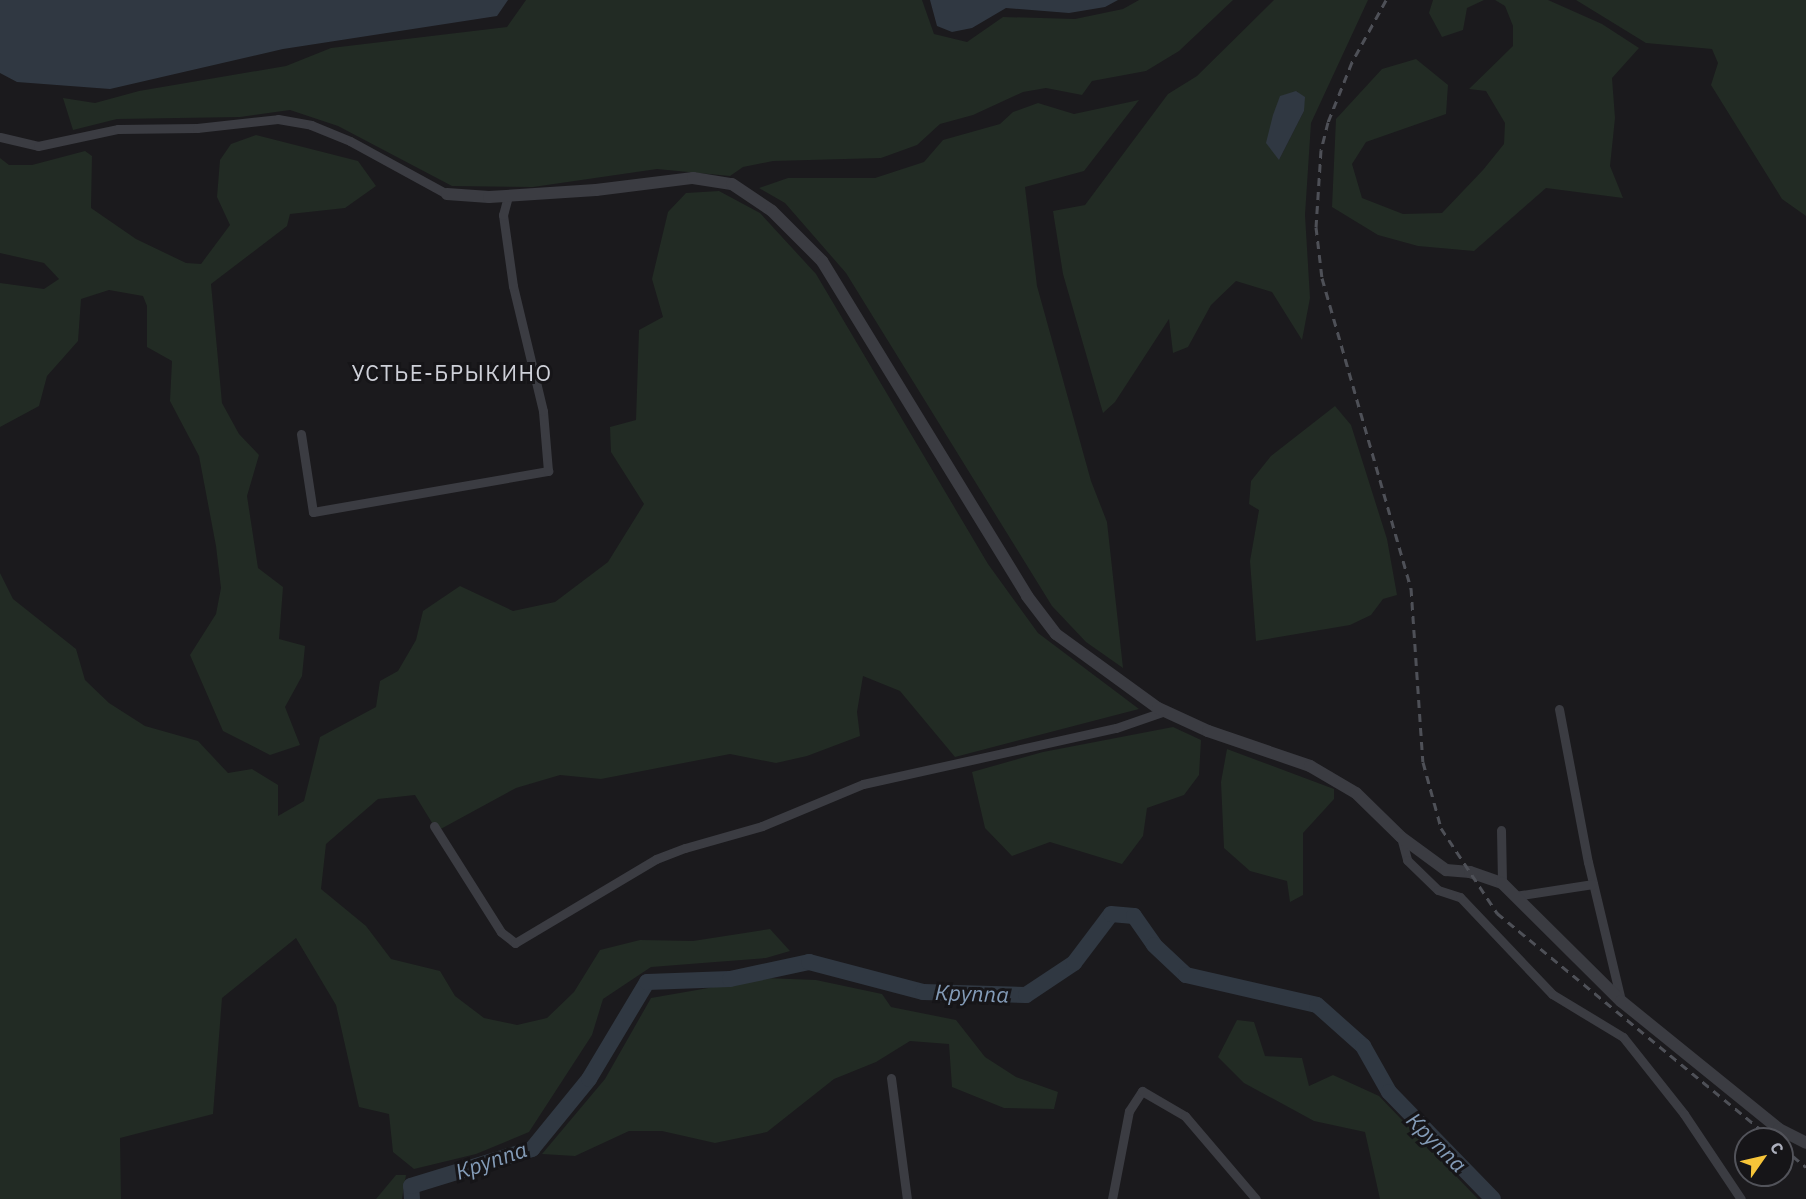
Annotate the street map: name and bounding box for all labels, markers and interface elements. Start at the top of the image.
district label: УСТЬЕ-БРЫКИНО [351,360,553,386]
water label: Круппа [935,979,1009,1007]
water label: Круппа [1401,1106,1473,1178]
north arrow [1734,1127,1794,1187]
water label: Круппа [452,1135,530,1185]
text: С [1766,1138,1788,1158]

